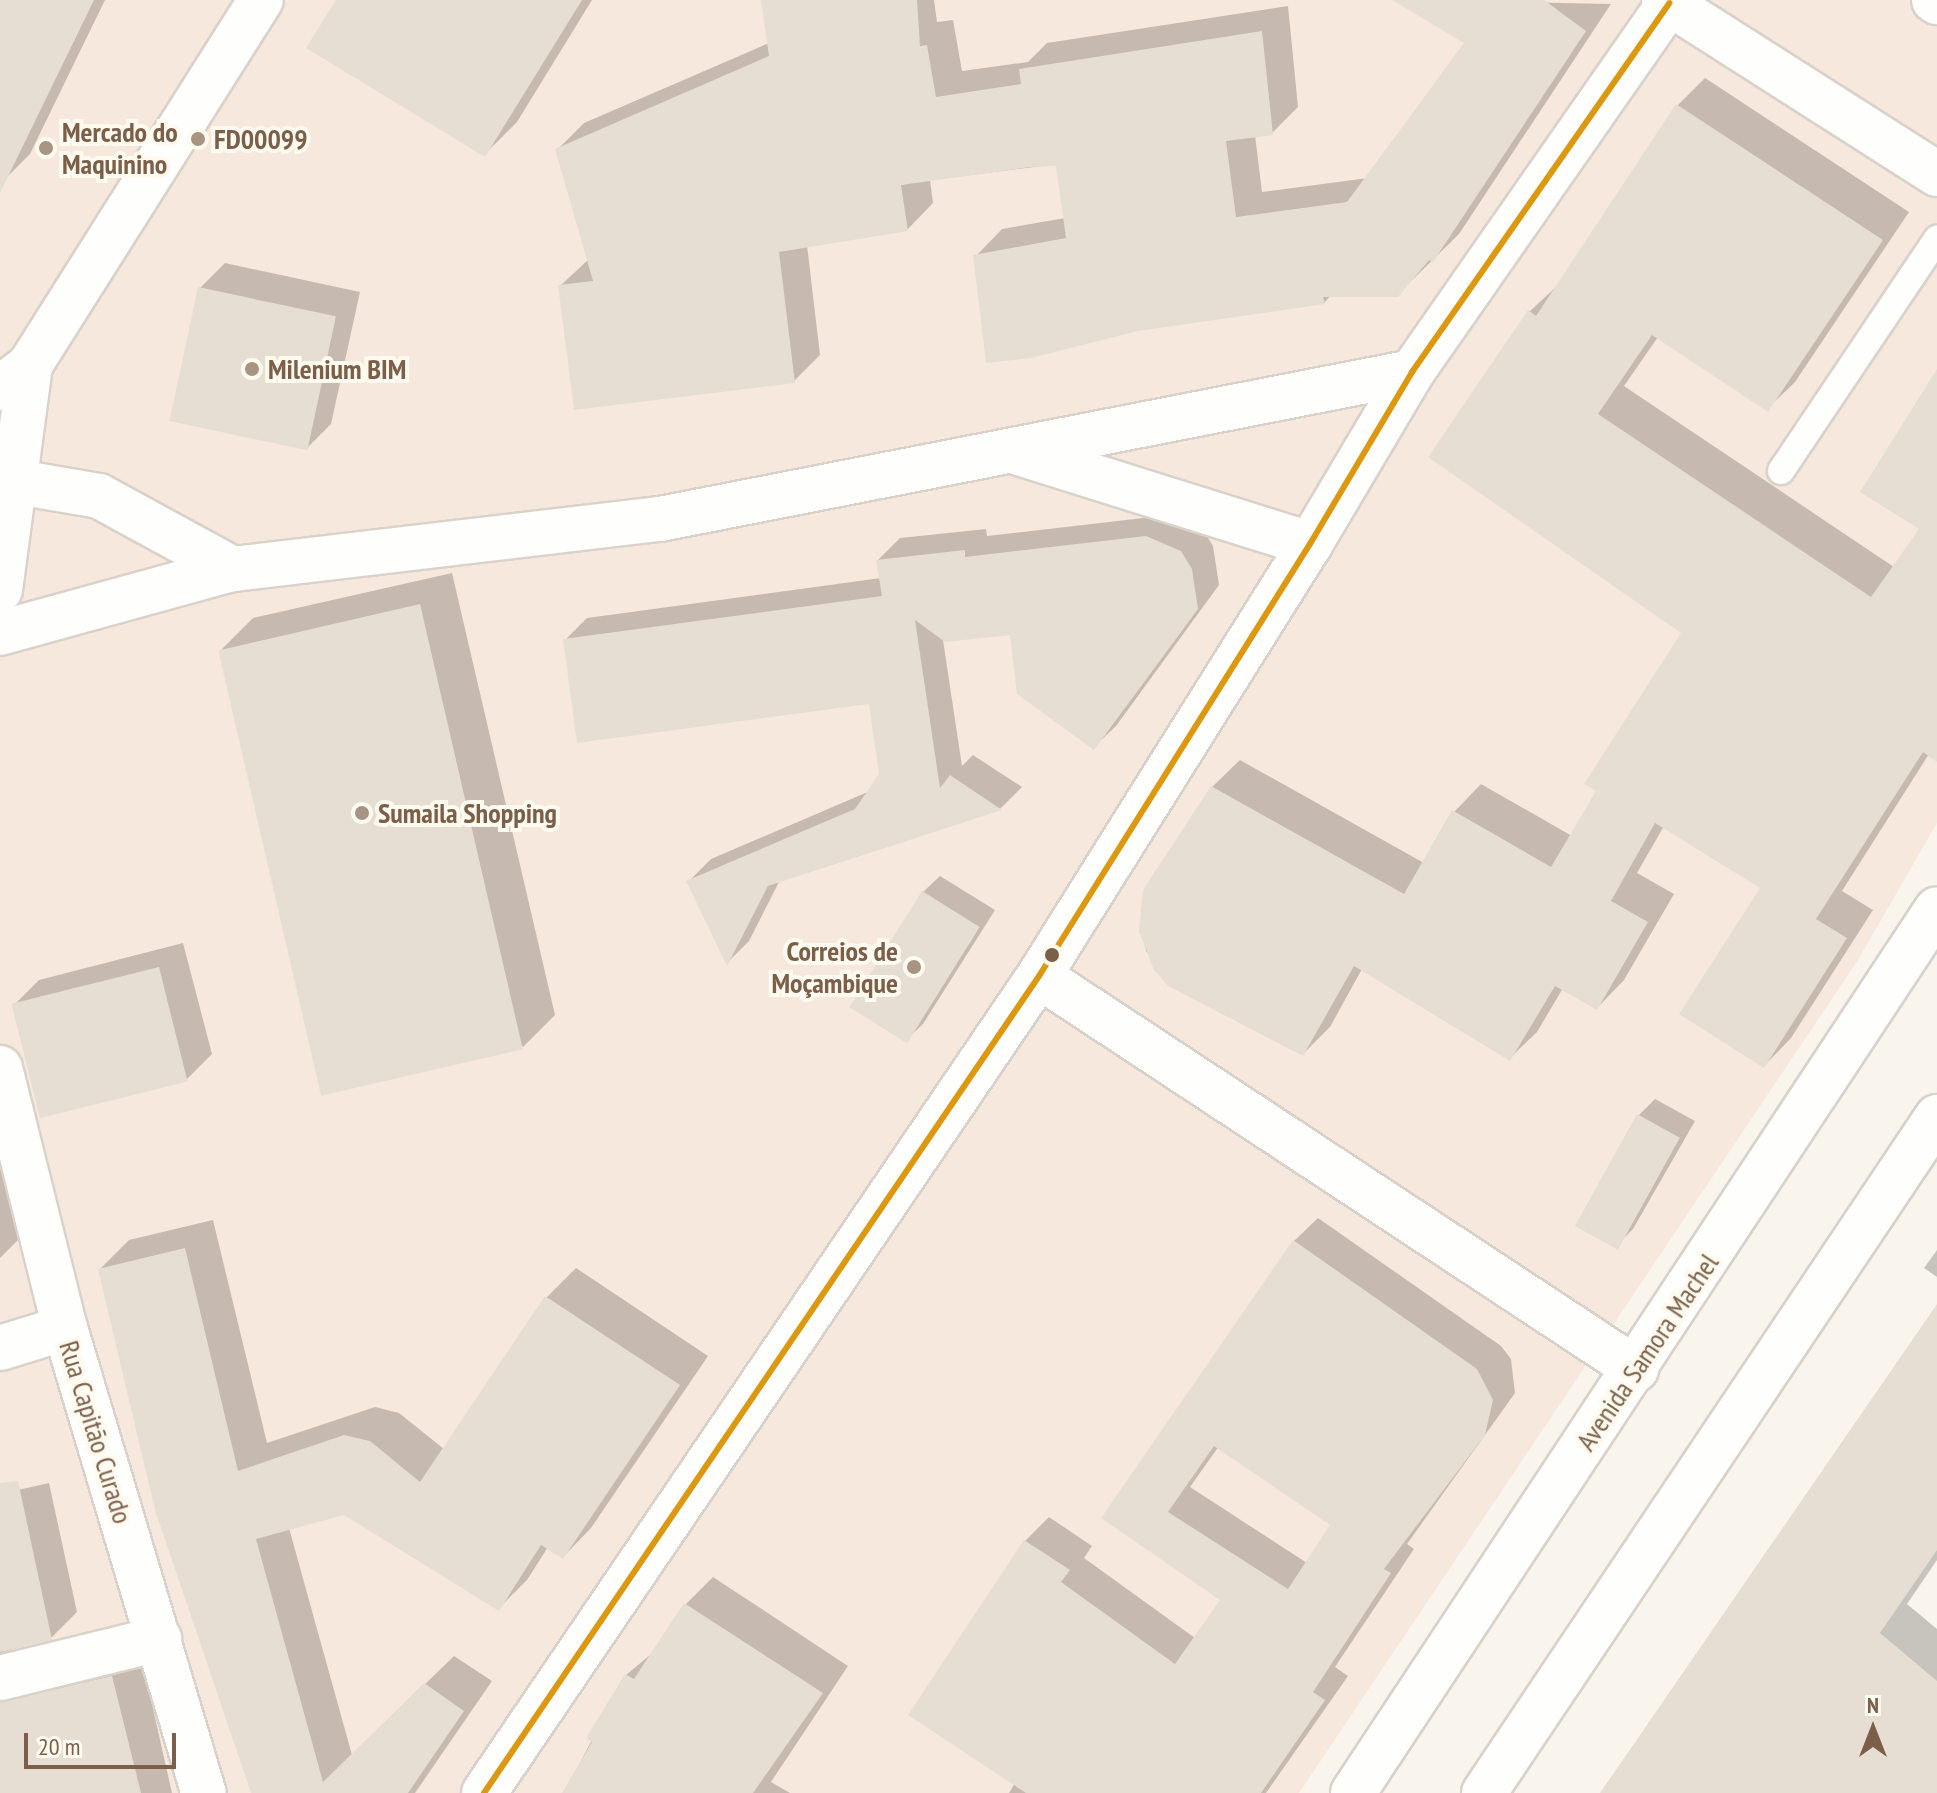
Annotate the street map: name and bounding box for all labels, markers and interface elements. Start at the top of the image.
place label: Mercado do Maquinino [62,115,178,181]
place label: FD00099 [214,122,308,156]
marker: FD00099 [189,130,207,148]
marker: Mercado do Maquinino [37,139,55,157]
place label: Milenium BIM [268,352,406,386]
marker: Milenium BIM [243,360,261,378]
place label: Sumaila Shopping [378,796,557,830]
marker: Sumaila Shopping [353,804,371,822]
place label: Correios de Moçambique [771,934,898,1000]
unlabelled marker [1044,947,1060,963]
marker: Correios de Moçambique [905,958,923,976]
street label: Avenida Samora Machel [1569,1247,1725,1457]
street label: Rua Capitão Curado [52,1337,140,1527]
north arrow [1833,1689,1913,1769]
text: N [1867,1691,1879,1719]
scale bar [28,1717,180,1767]
text: 20 m [38,1731,80,1762]

